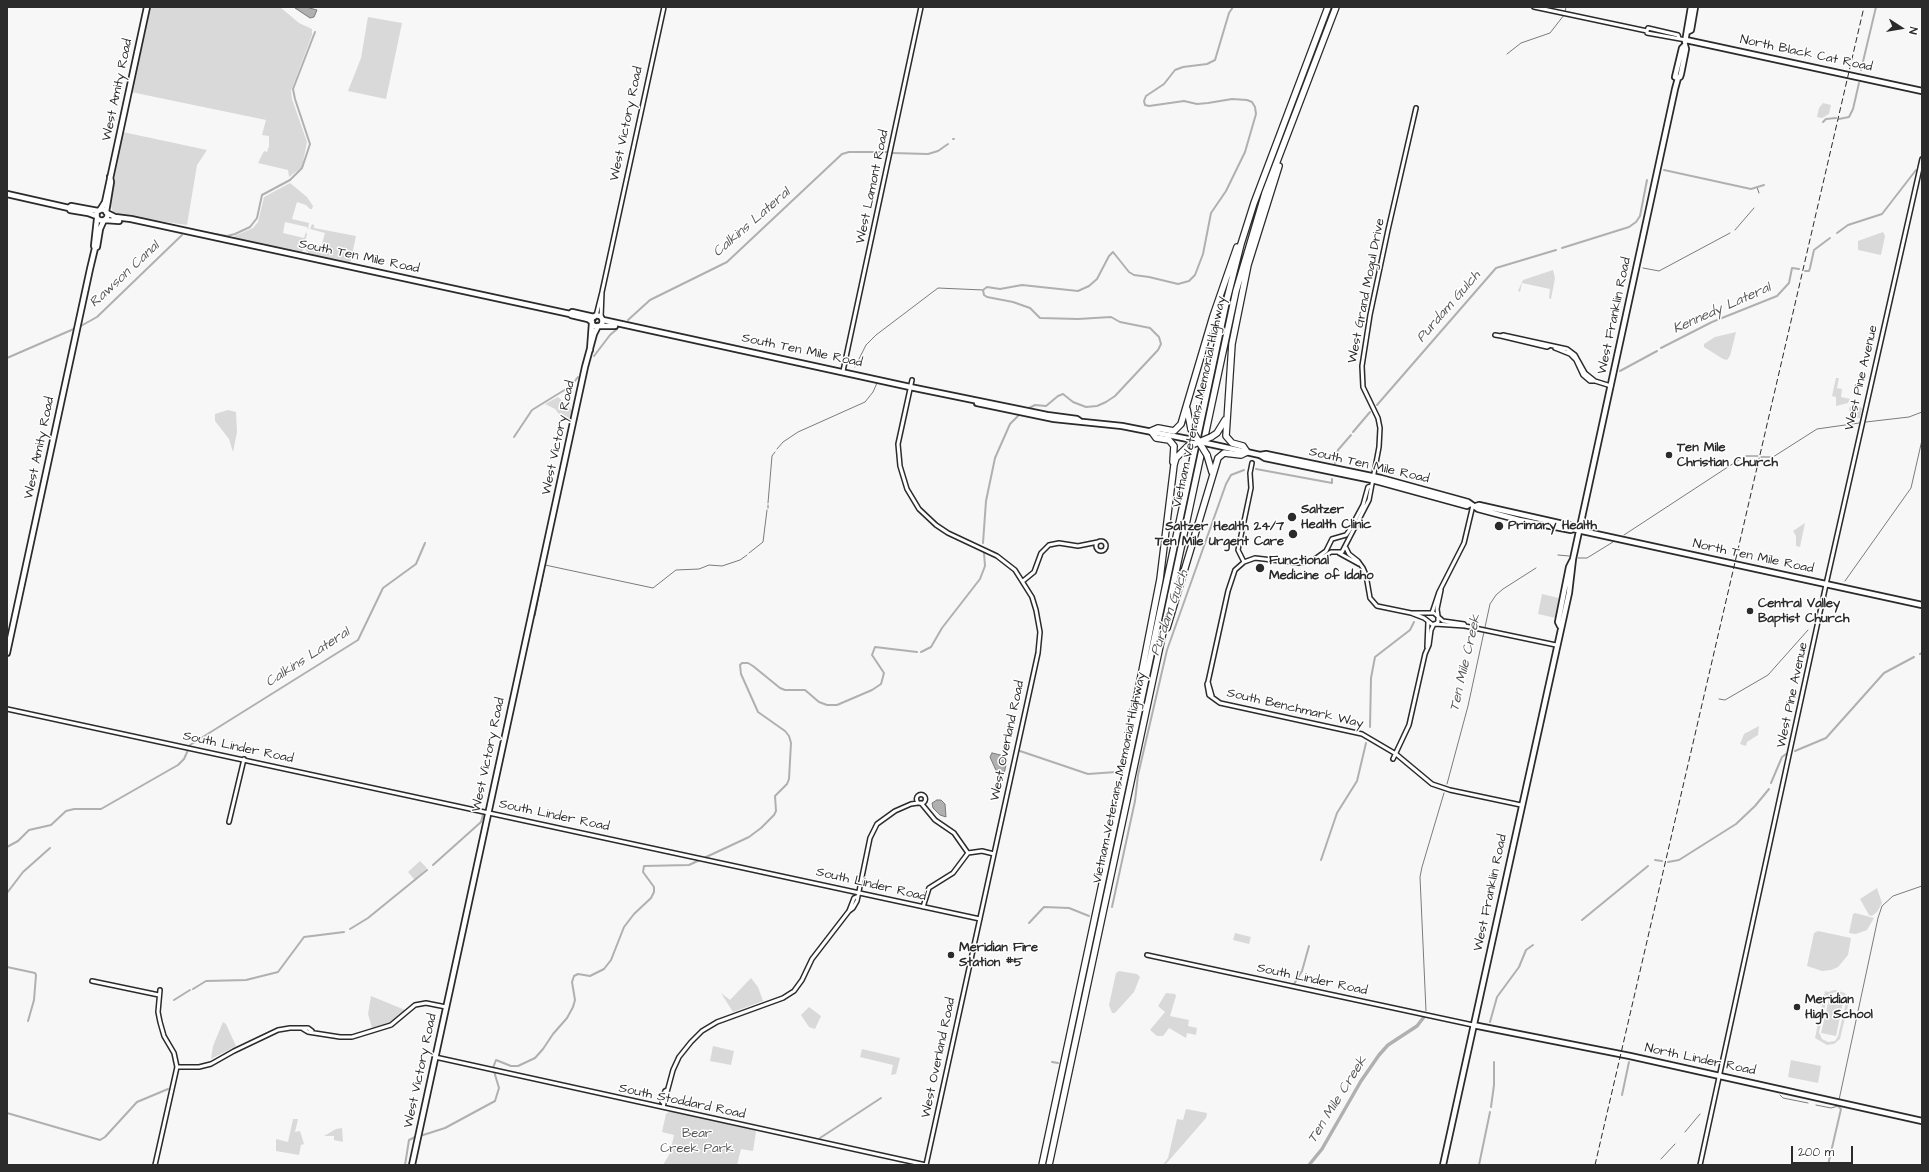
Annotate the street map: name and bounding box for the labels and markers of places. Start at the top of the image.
place label: Ten Mile Christian Church [1677,440,1778,471]
marker: Ten Mile Christian Church [1664,450,1674,460]
place label: Saltzer Health Clinic [1301,502,1371,533]
marker: Saltzer Health Clinic [1286,511,1298,523]
place label: Primary Health [1508,518,1597,534]
place label: Saltzer Health 24/7 Ten Mile Urgent Care [1155,519,1284,550]
marker: Primary Health [1493,520,1505,532]
marker: Saltzer Health 24/7 Ten Mile Urgent Care [1287,528,1299,540]
place label: Functional Medicine of Idaho [1269,553,1374,584]
marker: Functional Medicine of Idaho [1254,562,1266,574]
place label: Central Valley Baptist Church [1758,596,1849,627]
marker: Central Valley Baptist Church [1745,606,1755,616]
place label: Meridian Fire Station #5 [959,940,1038,971]
marker: Meridian Fire Station #5 [946,950,956,960]
place label: Meridian High School [1805,992,1873,1023]
marker: Meridian High School [1792,1002,1802,1012]

